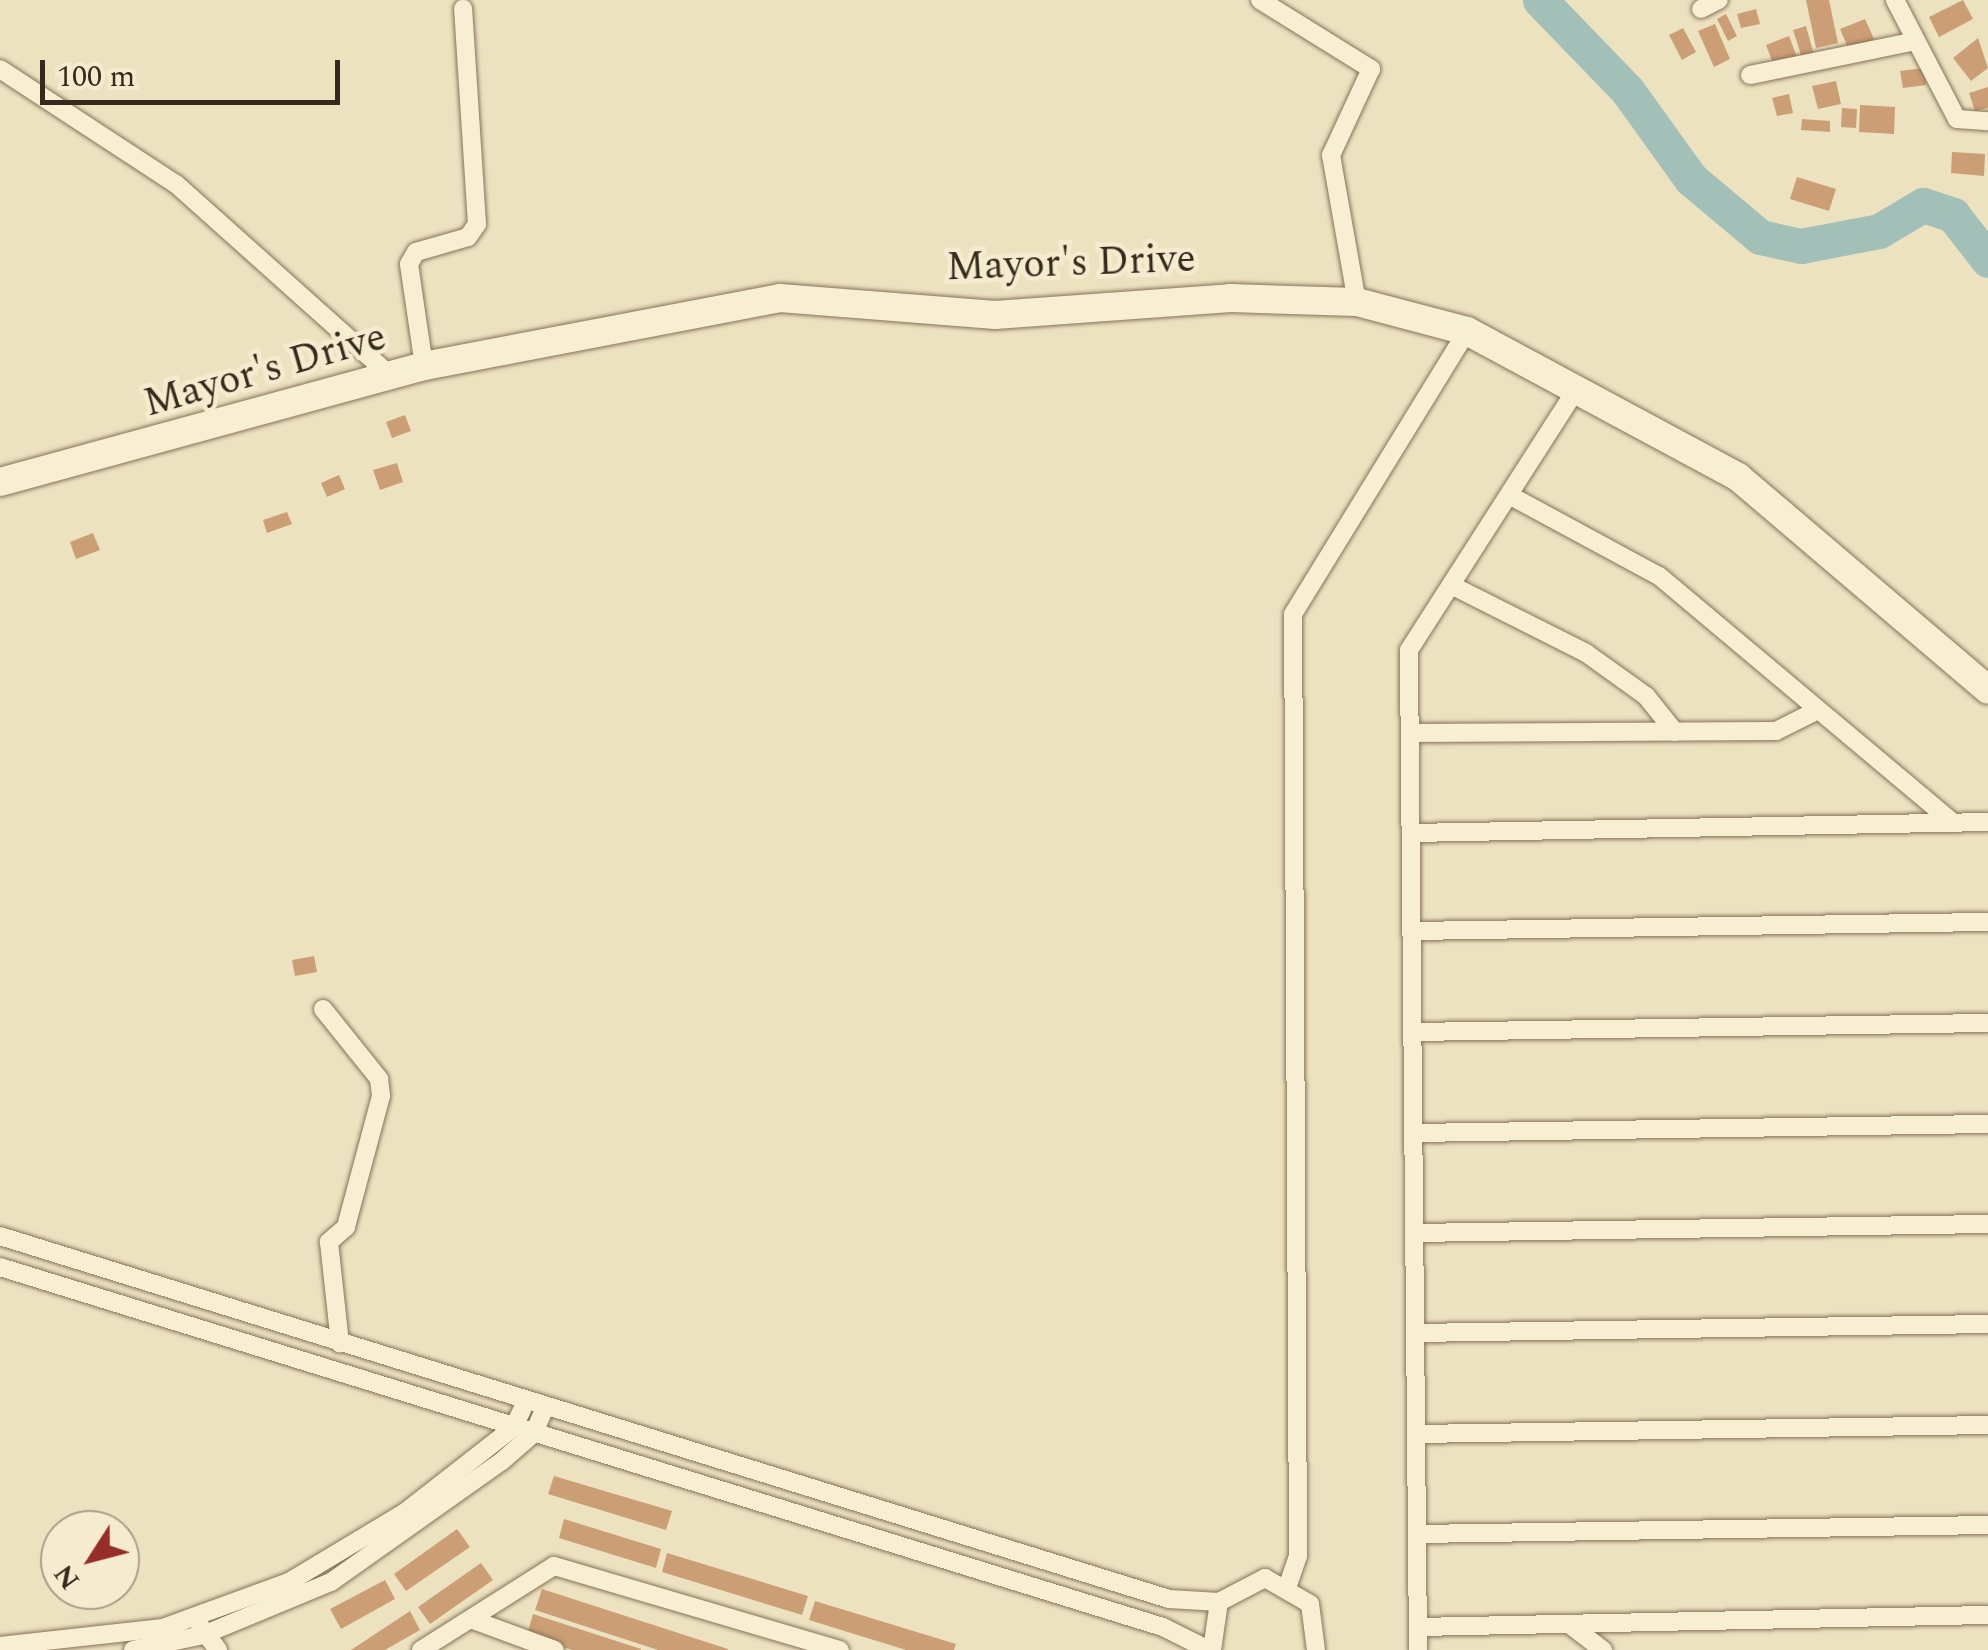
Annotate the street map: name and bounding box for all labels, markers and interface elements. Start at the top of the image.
scale bar [45,40,345,102]
text: 100 m [57,54,135,100]
street label: Mayor's Drive [945,236,1197,292]
street label: Mayor's Drive [138,314,392,428]
north arrow [40,1510,140,1610]
text: N [43,1555,91,1599]

